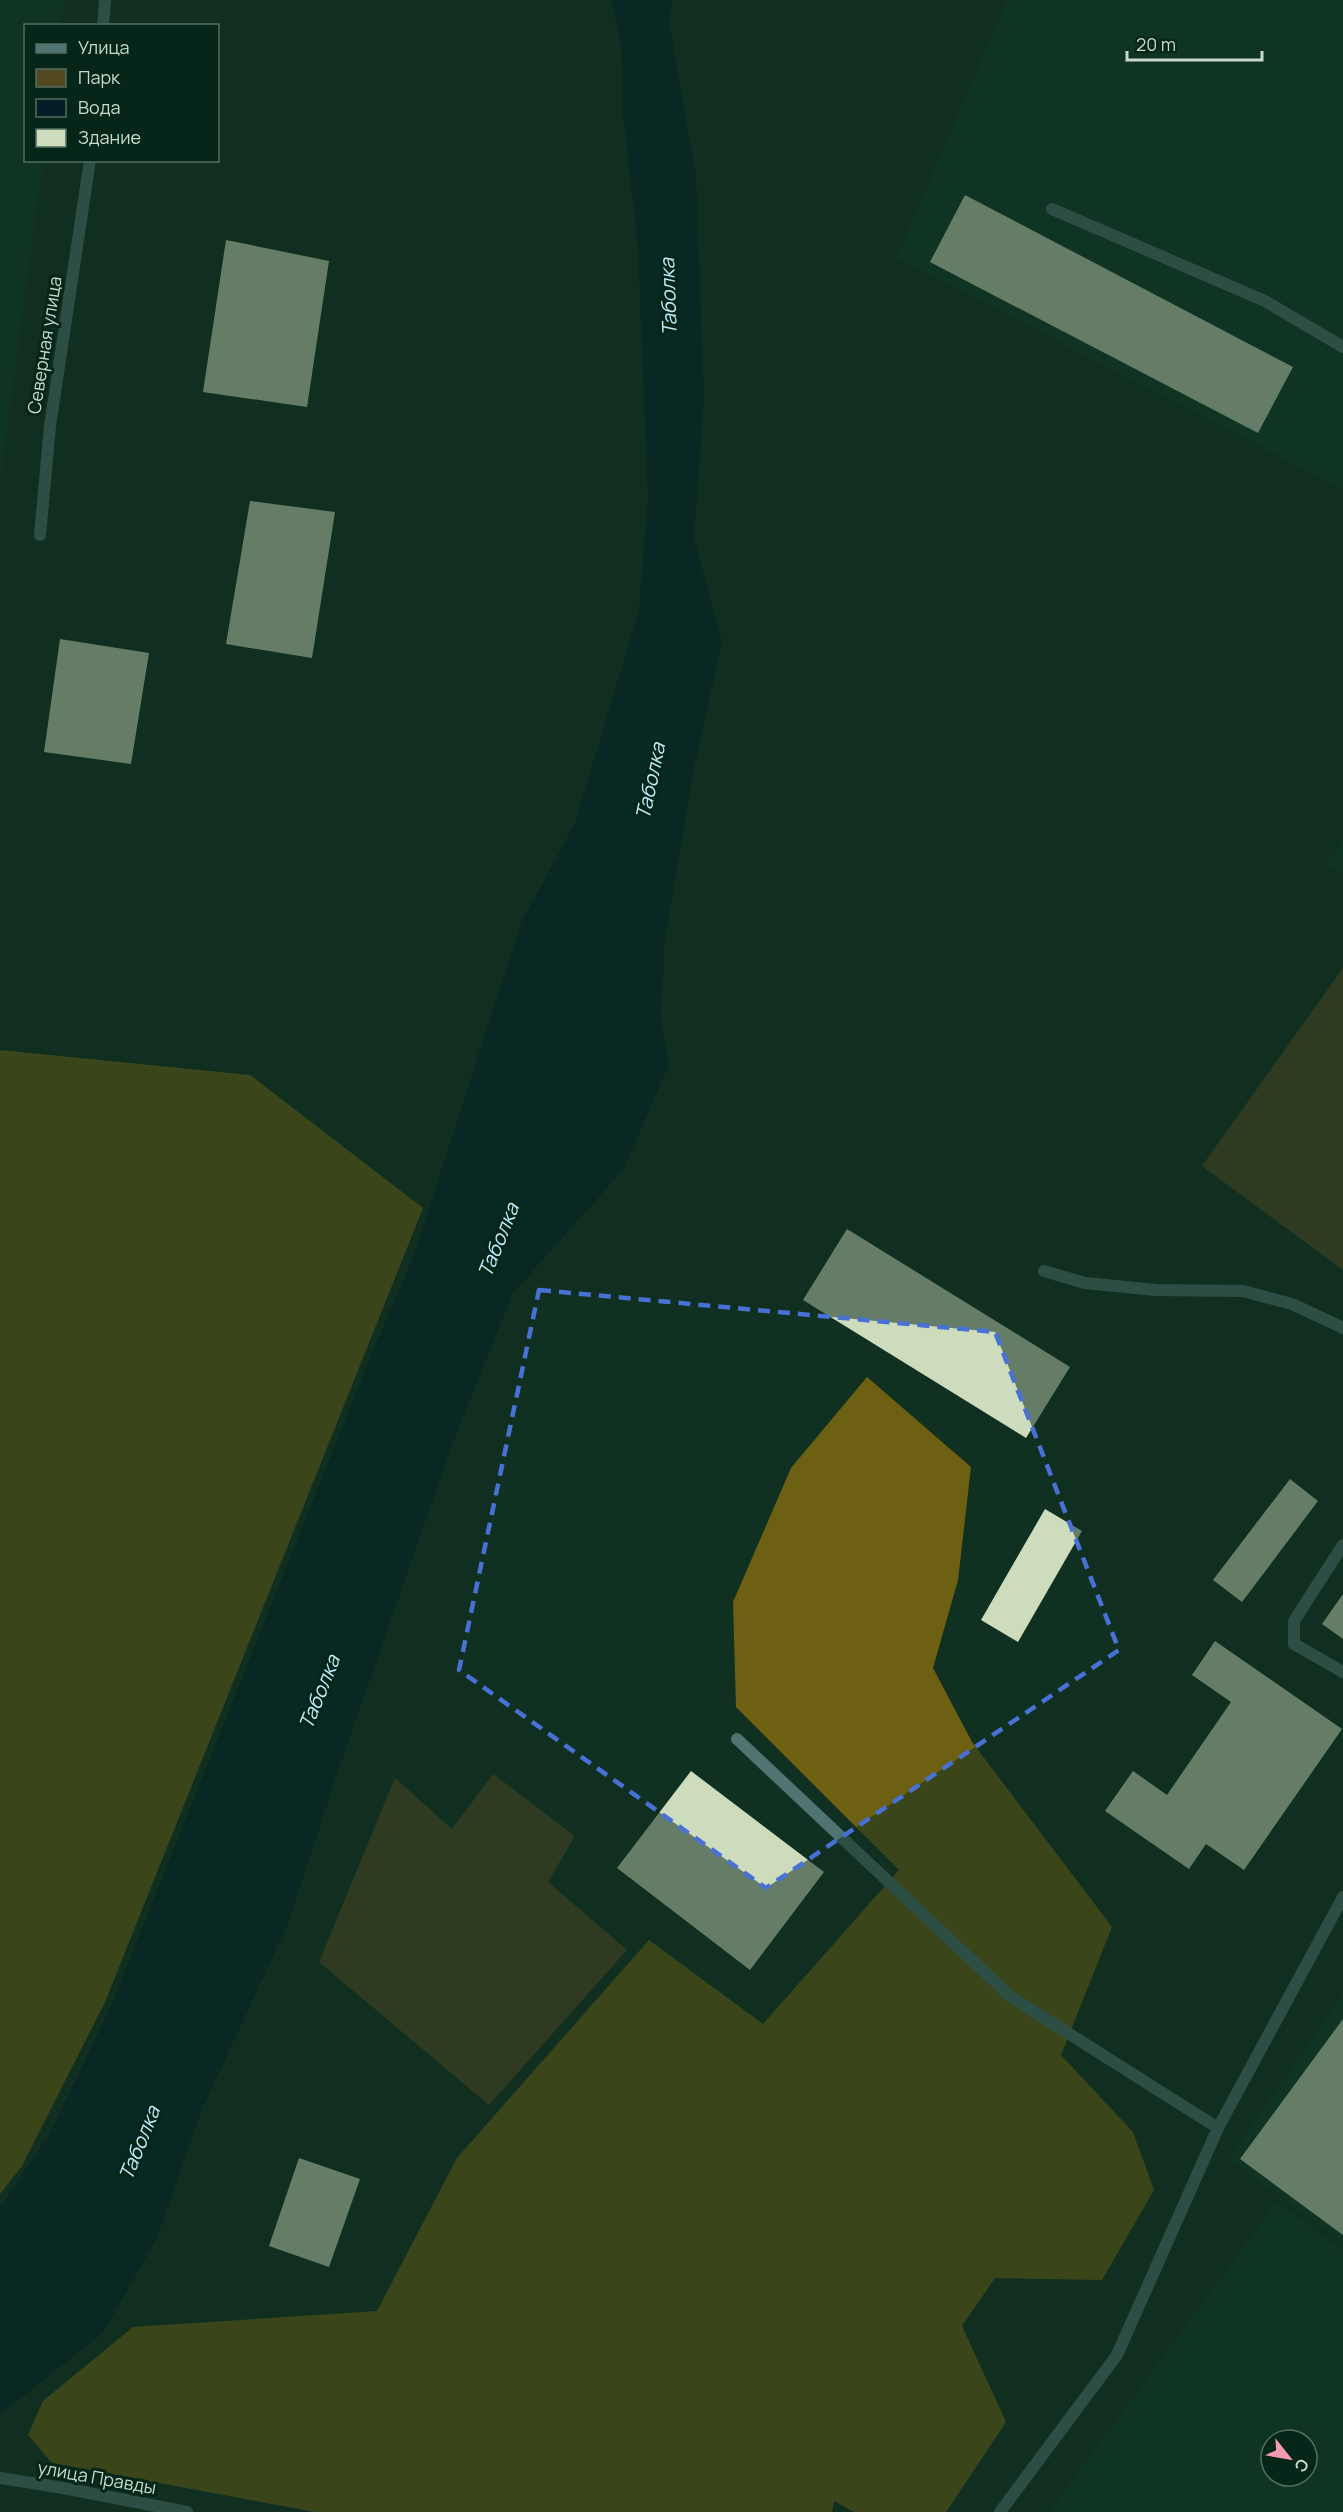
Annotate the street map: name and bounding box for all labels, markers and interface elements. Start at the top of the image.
legend [24,24,219,162]
scale bar [1127,24,1262,62]
text: 20 m [1136,32,1176,56]
text: Улица [78,35,130,59]
text: Парк [78,65,121,89]
text: Вода [78,95,120,119]
text: Здание [78,125,141,149]
water label: Таболка [653,257,683,336]
street label: Северная улица [21,274,67,416]
water label: Таболка [629,739,671,822]
water label: Таболка [471,1198,525,1281]
water label: Таболка [292,1650,346,1733]
water label: Таболка [112,2101,166,2184]
north arrow [1259,2428,1319,2488]
street label: улица Правды [36,2455,158,2499]
text: С [1289,2455,1314,2477]

